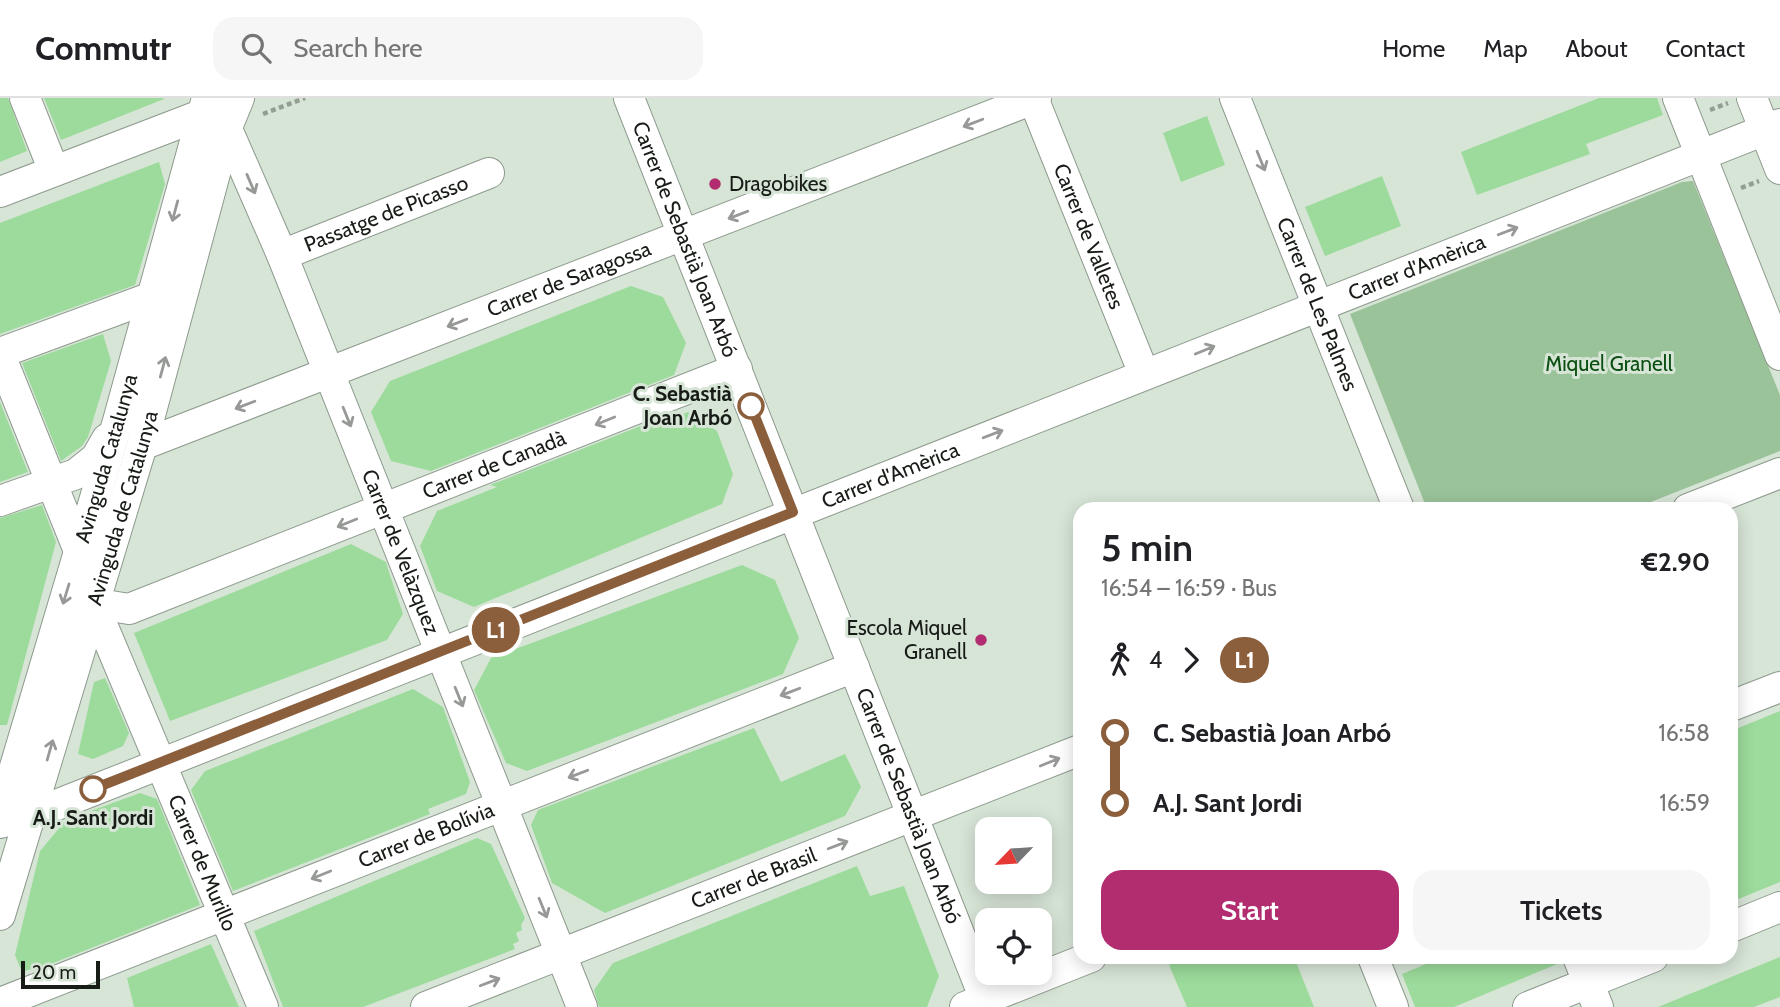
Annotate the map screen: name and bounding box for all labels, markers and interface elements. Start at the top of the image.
search box [213,17,703,80]
text: Commutr [35,28,171,68]
icon: search [237,29,275,67]
text: Search here [293,32,422,64]
text: Home [1382,34,1445,63]
text: Map [1483,34,1528,63]
text: About [1566,34,1628,63]
text: Contact [1666,34,1745,63]
one-way arrow [963,117,984,130]
street label: Carrer de Sebastià Joan Arbó [628,118,743,361]
one-way arrow [1255,150,1268,172]
street label: Carrer de Valletes [1049,160,1130,313]
street label: Passatge de Picasso [300,170,472,257]
place label: Dragobikes [729,171,828,196]
one-way arrow [245,173,258,194]
marker: Dragobikes [707,176,723,192]
one-way arrow [168,199,181,222]
one-way arrow [728,210,750,223]
street label: Carrer de Les Palmes [1272,214,1364,395]
one-way arrow [1496,224,1518,237]
street label: Carrer d'Amèrica [1344,229,1489,305]
street label: Carrer de Saragossa [483,236,654,322]
one-way arrow [447,318,469,330]
one-way arrow [1193,343,1215,356]
park label: Miquel Granell [1545,351,1673,376]
one-way arrow [157,356,170,378]
street label: Avinguda Catalunya [69,371,142,546]
place label: C. Sebastià Joan Arbó [633,381,733,430]
marker: C. Sebastià Joan Arbó [738,393,764,419]
one-way arrow [235,399,256,412]
one-way arrow [341,406,354,428]
street label: Avinguda de Catalunya [81,408,163,608]
one-way arrow [594,416,616,429]
street label: Carrer de Canadà [419,425,569,504]
one-way arrow [982,426,1003,439]
street label: Carrer d'Amèrica [818,437,962,513]
street label: Carrer de Velàzquez [357,466,445,638]
one-way arrow [337,517,359,530]
text: 5 min [1101,524,1193,571]
text: €2.90 [1641,546,1710,578]
text: 16:54 – 16:59 · Bus [1101,574,1277,602]
one-way arrow [58,583,71,605]
line badge: L1 [464,607,528,653]
text: L1 [486,615,506,644]
place label: Escola Miquel Granell [846,615,967,664]
marker: Escola Miquel Granell [973,632,989,648]
icon: walk [1101,641,1139,679]
icon: forward [1172,641,1210,679]
text: L1 [1234,645,1255,674]
text: 4 [1149,646,1162,674]
street label: Carrer de Sebastià Joan Arbó [851,684,967,927]
one-way arrow [454,685,467,707]
one-way arrow [780,686,801,699]
text: C. Sebastià Joan Arbó [1153,717,1391,749]
text: 16:58 [1658,719,1710,747]
one-way arrow [44,739,57,761]
one-way arrow [1039,754,1060,767]
one-way arrow [568,769,589,781]
marker: A.J. Sant Jordi [80,776,106,802]
text: A.J. Sant Jordi [1153,787,1302,819]
text: 16:59 [1659,789,1710,817]
street label: Carrer de Murillo [163,791,243,935]
street label: Carrer de Bolívia [355,797,497,873]
place label: A.J. Sant Jordi [33,805,153,830]
north arrow [975,817,1052,894]
map controls [975,817,1052,985]
one-way arrow [827,838,849,851]
street label: Carrer de Brasil [687,842,820,914]
one-way arrow [310,870,332,883]
button: Start [1101,870,1399,950]
button: Tickets [1413,870,1710,950]
one-way arrow [537,897,550,919]
button: locate [975,908,1052,985]
scale bar [21,958,100,990]
text: 20 m [32,961,76,984]
one-way arrow [478,975,500,988]

